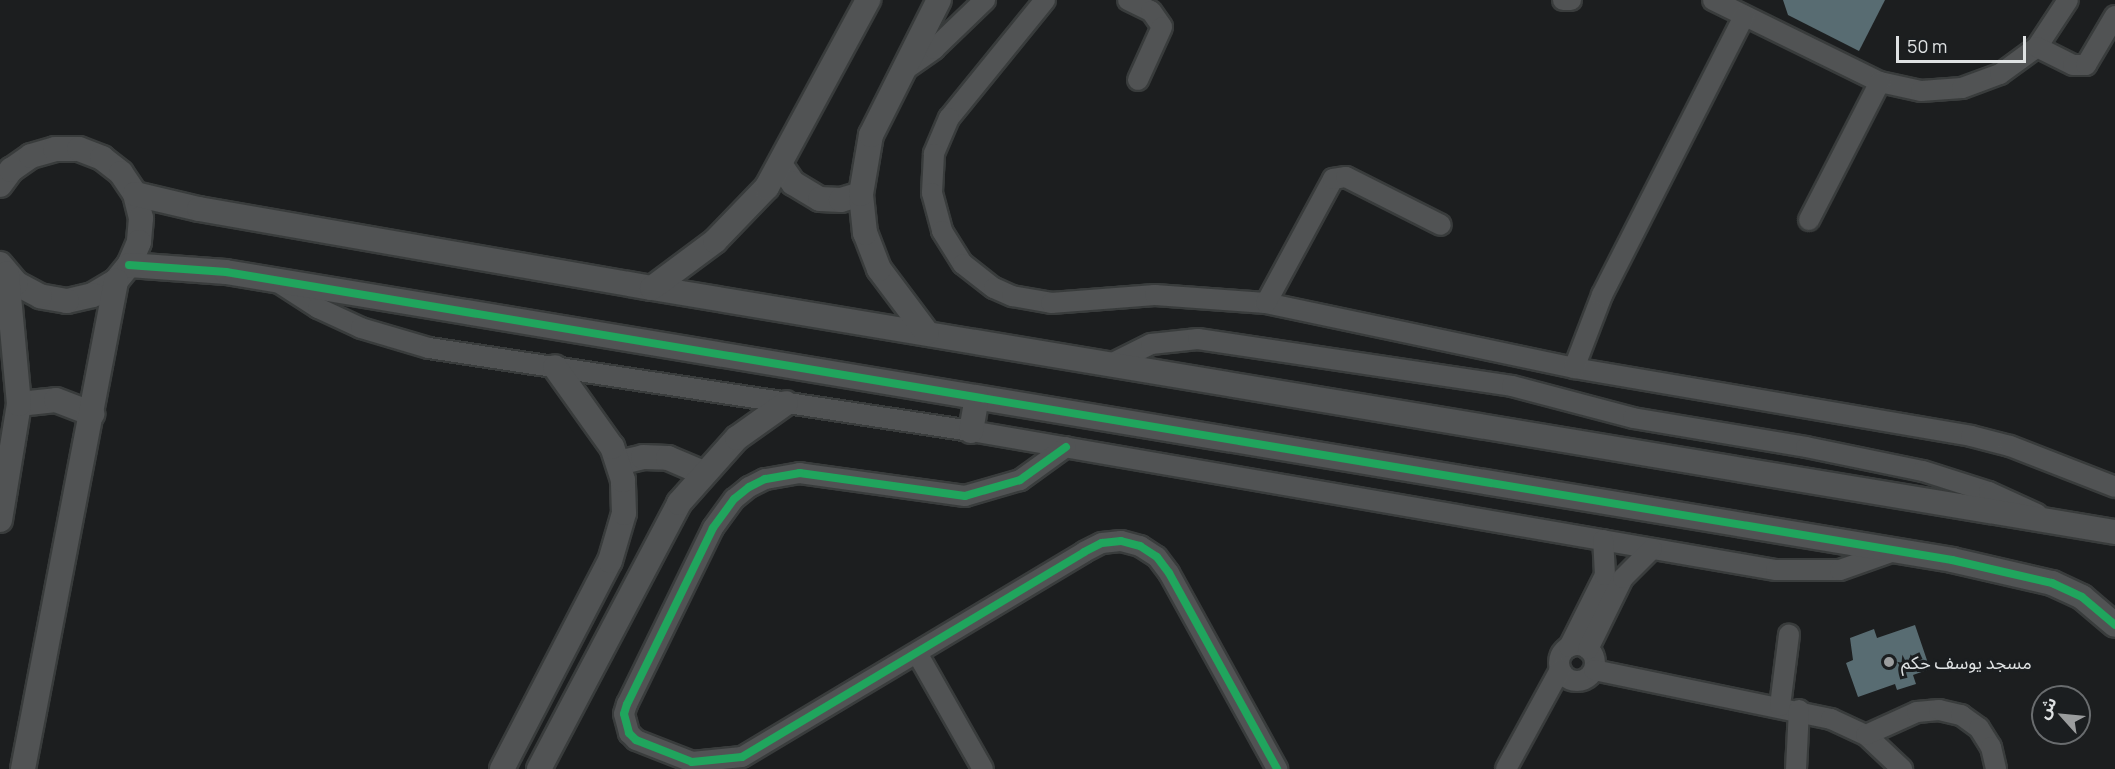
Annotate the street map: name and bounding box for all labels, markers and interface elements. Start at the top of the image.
scale bar [1899,24,2030,62]
text: 50 m [1907,34,1947,58]
place label: مسجد يوسف حكم [1901,651,2032,673]
marker: مسجد يوسف حكم [1882,655,1896,669]
north arrow [2031,685,2091,745]
text: ش [2032,693,2062,723]

